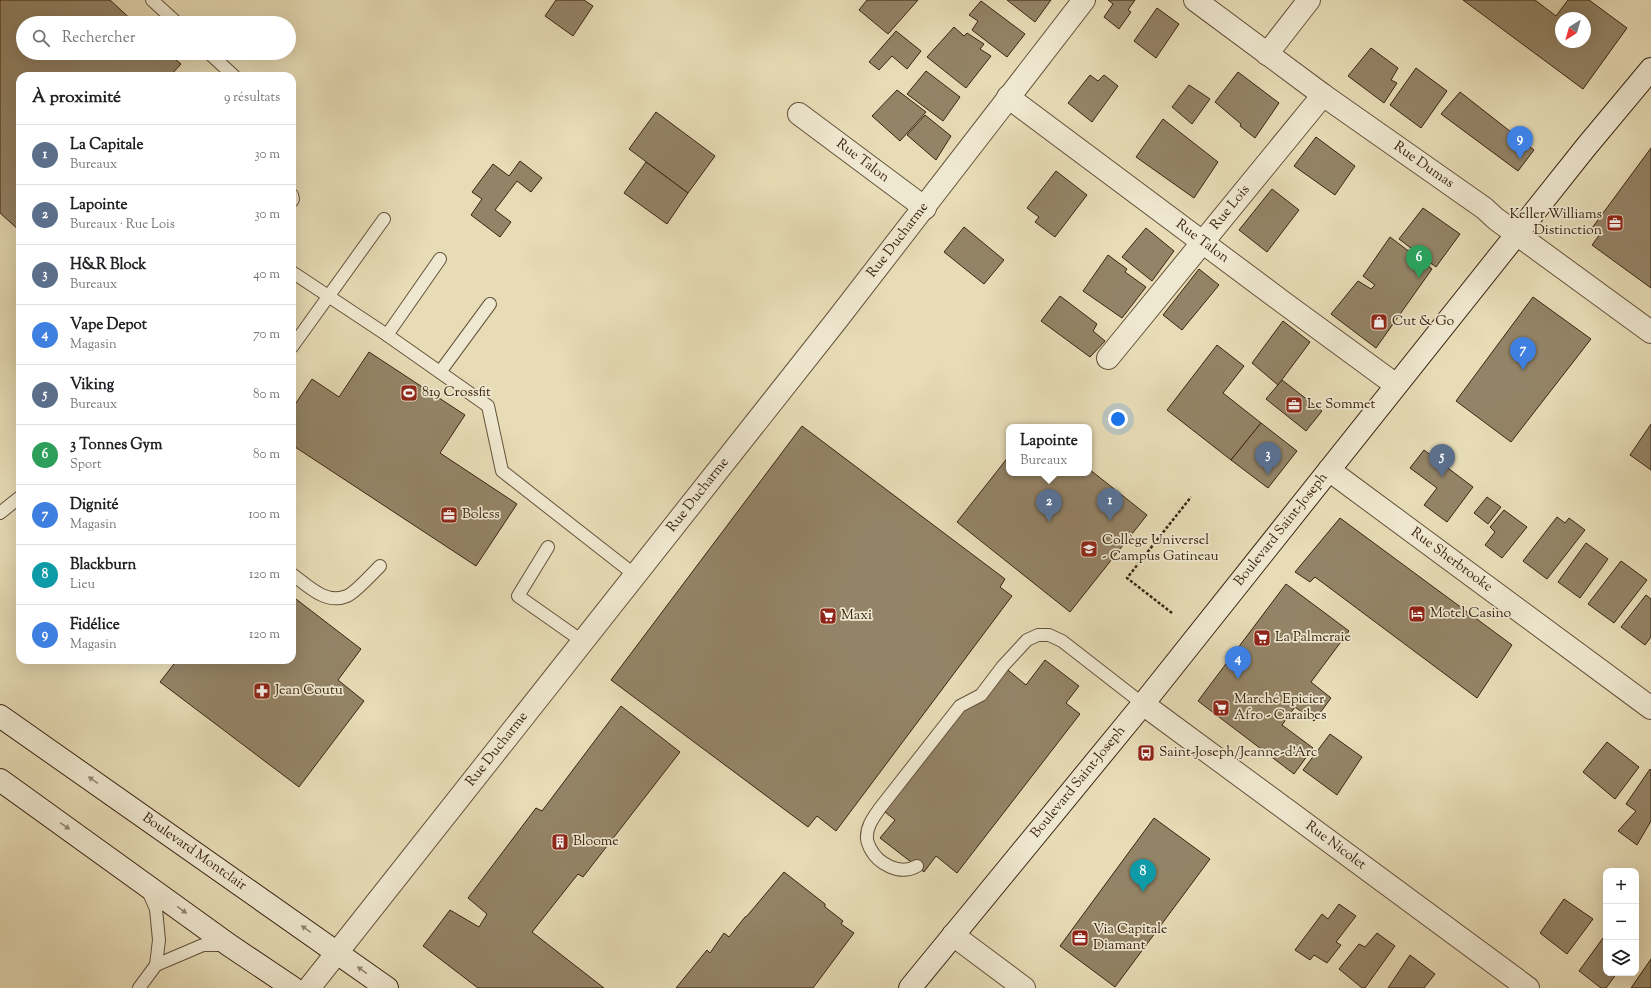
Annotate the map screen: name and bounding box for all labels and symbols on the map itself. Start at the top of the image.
north arrow [1555,12,1591,48]
pin: 9 [1507,126,1533,159]
street label: Rue Talon [831,135,893,188]
street label: Rue Dumas [1389,137,1458,194]
street label: Rue Lois [1206,181,1255,235]
street label: Rue Ducharme [863,198,934,282]
place label: Keller Williams Distinction [1510,205,1602,241]
office icon: Keller Williams Distinction [1605,213,1625,233]
street label: Rue Talon [1171,215,1233,268]
pin: 6 [1406,245,1432,278]
shop icon: Cut & Go [1369,312,1389,332]
place label: Cut & Go [1392,312,1455,332]
pin: 7 [1510,337,1536,370]
sports icon: 819 Crossfit [399,383,419,403]
place label: 819 Crossfit [422,383,491,403]
office icon: Le Sommet [1284,395,1304,415]
place label: Le Sommet [1307,395,1375,415]
your location [1108,409,1128,429]
pin: 3 [1255,442,1281,475]
pin: 5 [1429,444,1455,477]
street label: Rue Ducharme [662,454,734,537]
street label: Boulevard Saint-Joseph [1230,469,1333,591]
pin: 1 [1097,488,1123,521]
pin: 2 [1036,489,1062,522]
office icon: Boless [439,505,459,525]
place label: Boless [462,505,500,525]
street label: Rue Sherbrooke [1406,523,1496,597]
place label: Collège Universel - Campus Gatineau [1102,531,1219,567]
school or university icon: Collège Universel - Campus Gatineau [1079,539,1099,559]
hotel icon: Motel Casino [1407,604,1427,624]
place label: Motel Casino [1430,604,1512,624]
supermarket icon: Maxi [818,606,838,626]
place label: Maxi [841,606,872,626]
supermarket icon: La Palmeraie [1252,628,1272,648]
place label: La Palmeraie [1275,628,1351,648]
pin: 4 [1225,646,1251,679]
pharmacy icon: Jean Coutu [252,681,272,701]
place label: Jean Coutu [274,681,343,701]
place label: Marché Epicier Afro - Caraibes [1234,690,1326,726]
supermarket icon: Marché Epicier Afro - Caraibes [1211,698,1231,718]
street label: Rue Ducharme [462,708,533,791]
street label: Boulevard Saint-Joseph [1027,722,1131,843]
bus stop icon: Saint-Joseph/Jeanne-d'Arc [1136,743,1156,763]
place label: Saint-Joseph/Jeanne-d'Arc [1159,743,1317,763]
one-way arrow [87,776,98,784]
street label: Boulevard Montclair [138,809,251,896]
street label: Rue Nicolet [1301,817,1370,875]
one-way arrow [59,822,70,830]
building icon: Bloome [550,832,570,852]
place label: Bloome [573,832,619,852]
pin: 8 [1130,859,1156,892]
one-way arrow [176,906,187,914]
place label: Via Capitale Diamant [1093,920,1168,956]
one-way arrow [300,925,311,934]
office icon: Via Capitale Diamant [1070,928,1090,948]
one-way arrow [357,966,368,974]

